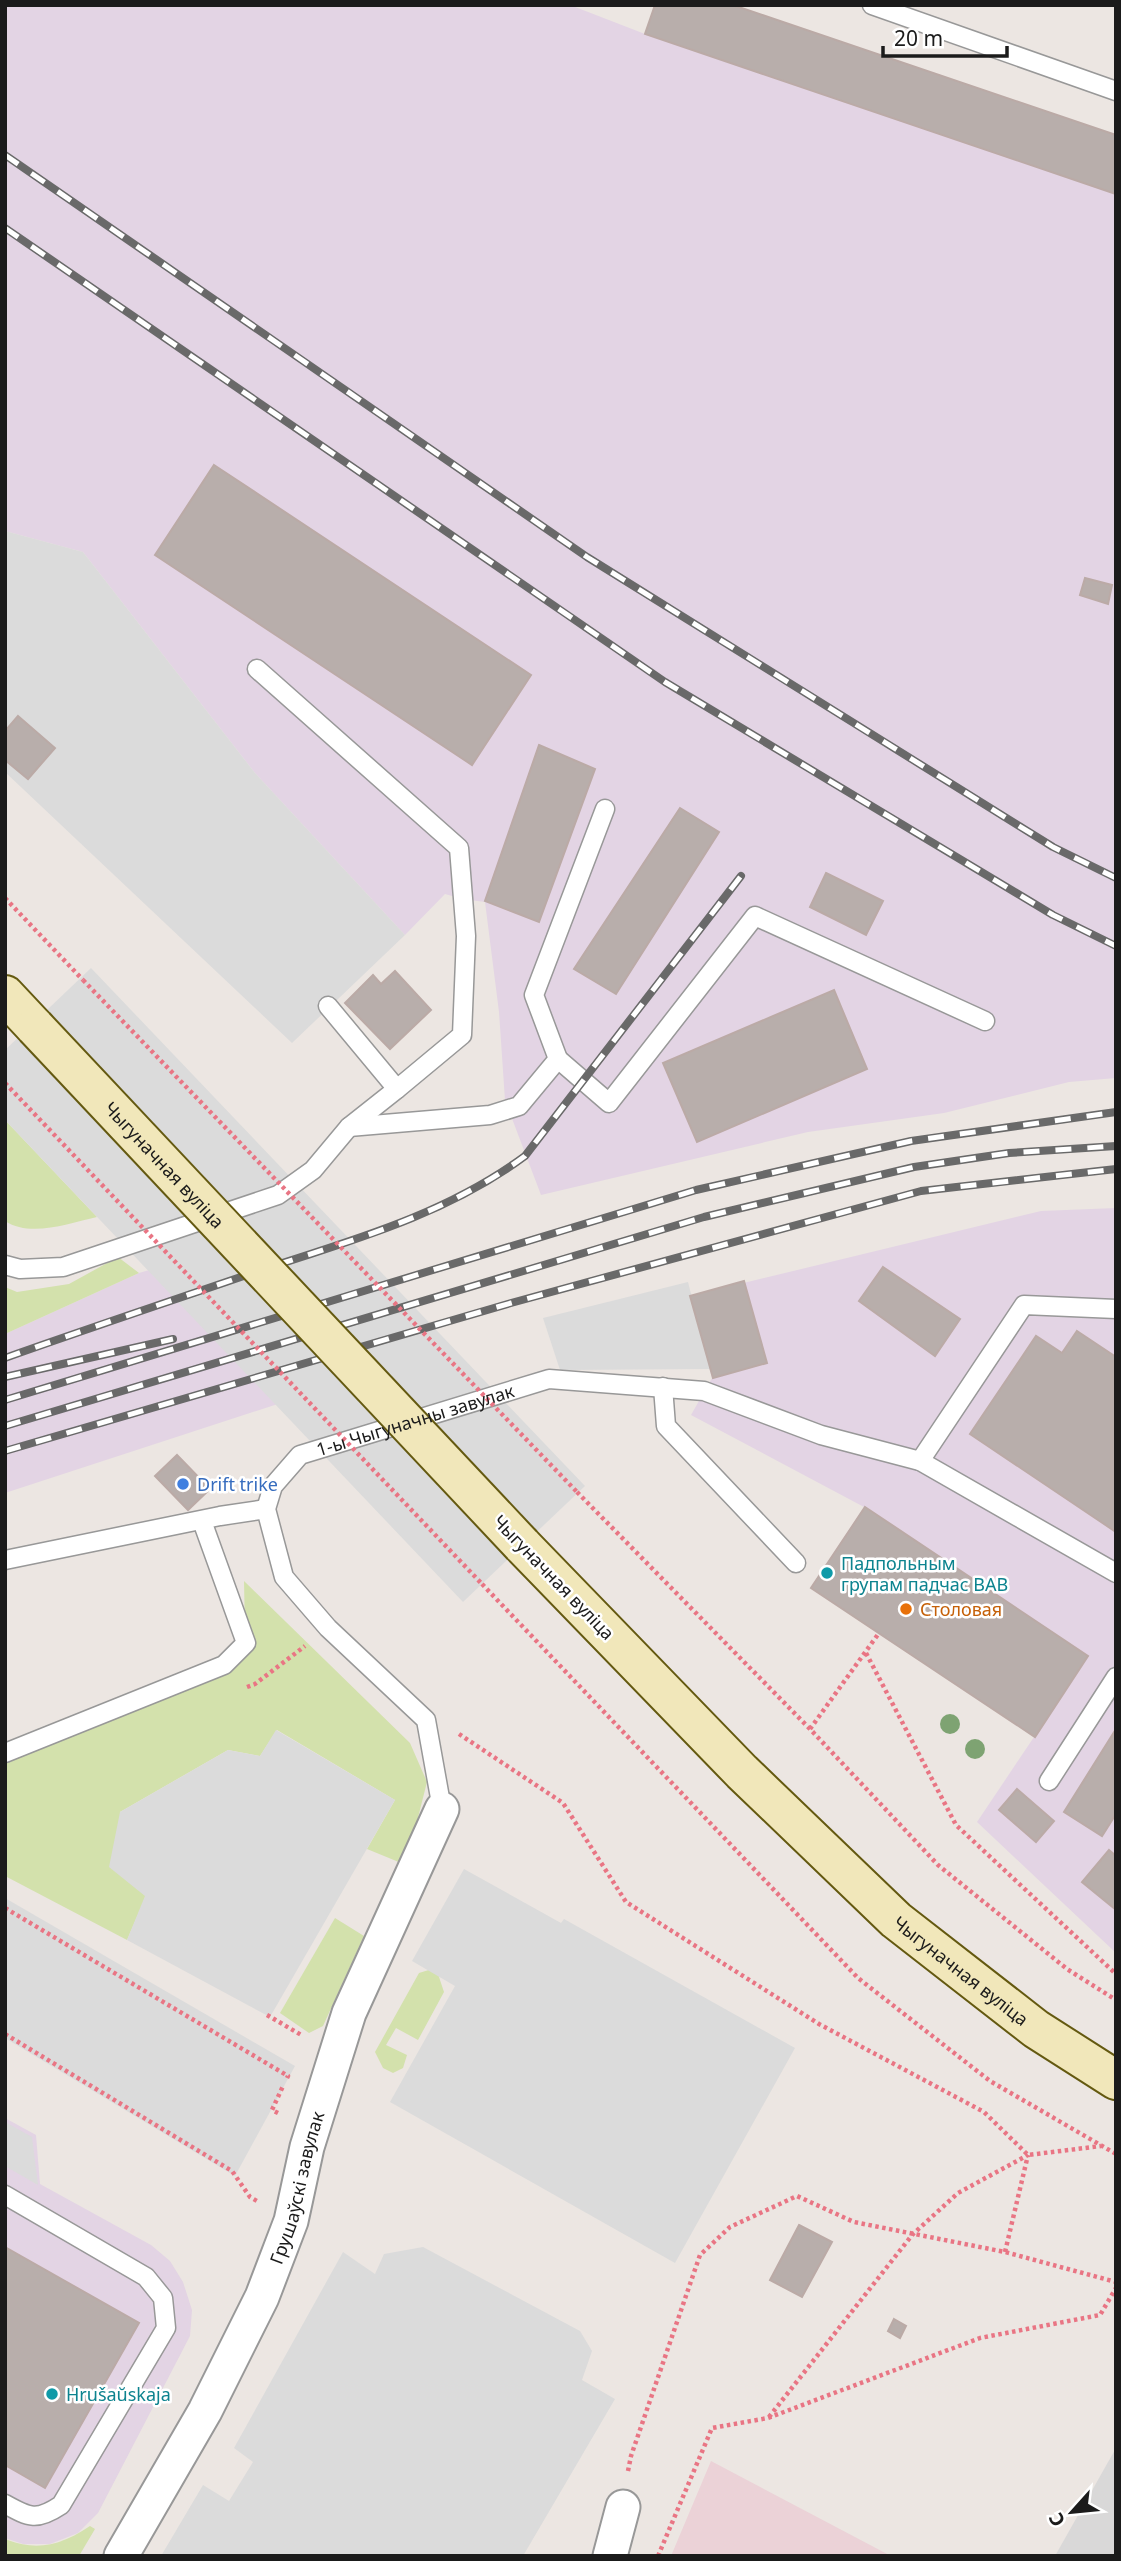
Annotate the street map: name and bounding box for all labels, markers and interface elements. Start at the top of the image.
scale bar [883,14,1007,58]
text: 20 m [894,24,943,52]
street label: Чыгуначная вуліца [99,1096,230,1233]
street label: 1-ы Чыгуначны завулак [313,1378,517,1461]
place label: Drift trike [197,1472,278,1496]
marker: Drift trike [175,1476,191,1492]
street label: Чыгуначная вуліца [488,1509,620,1645]
place label: Падпольным групам падчас ВАВ [841,1551,1008,1596]
marker: Падпольным групам падчас ВАВ [819,1565,835,1581]
place label: Столовая [920,1597,1002,1621]
marker: Столовая [898,1601,914,1617]
street label: Чыгуначная вуліца [888,1910,1033,2031]
street label: Грушаўскі завулак [264,2108,330,2268]
place label: Hrušaŭskaja [66,2382,171,2406]
marker: Hrušaŭskaja [44,2386,60,2402]
north arrow [1037,2477,1107,2547]
text: С [1042,2508,1071,2531]

